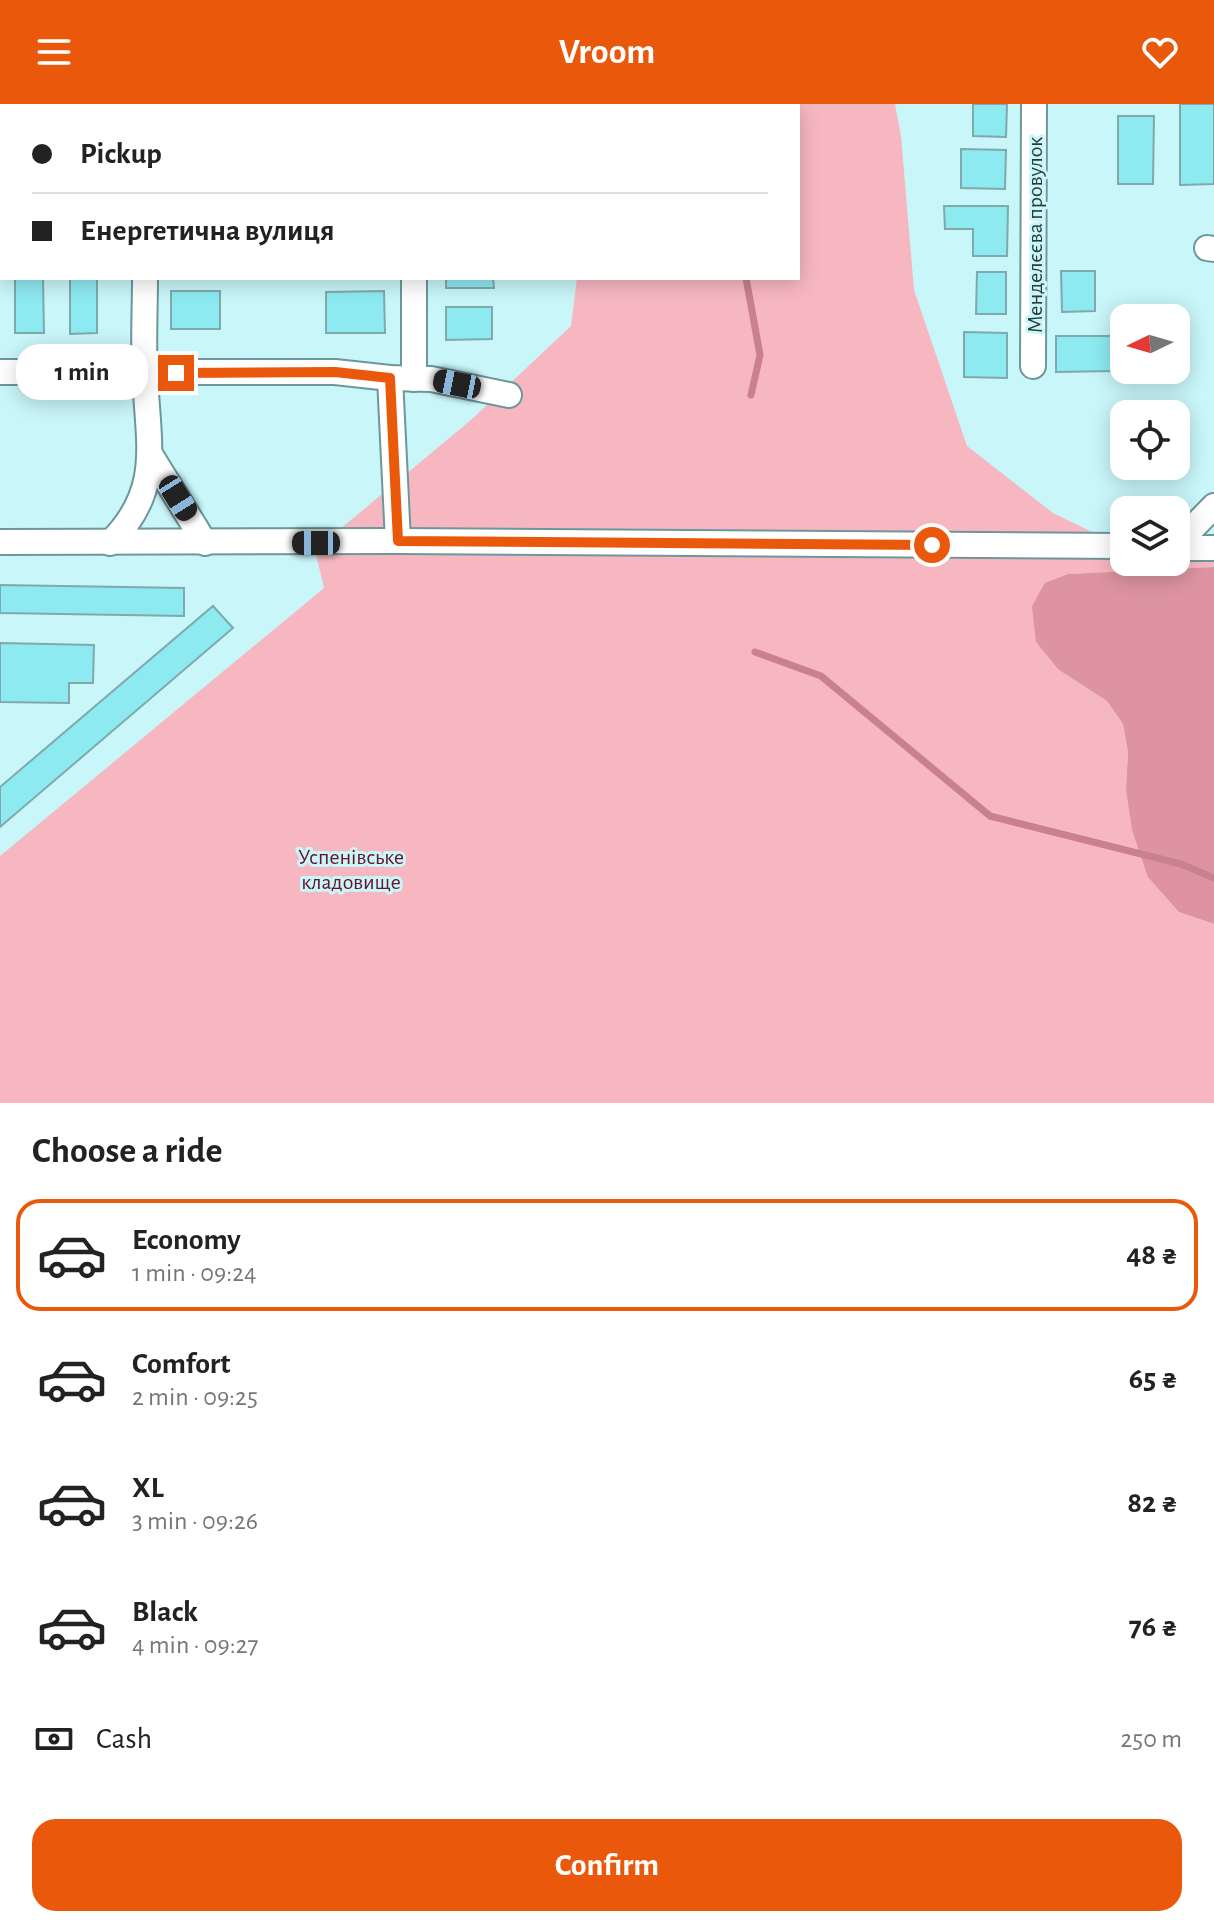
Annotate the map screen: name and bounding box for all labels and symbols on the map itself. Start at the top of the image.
street label: Менделєєва провулок [1024,137,1046,333]
north arrow [1110,304,1190,384]
callout: 1 min [16,345,148,401]
route end [158,355,194,391]
car [431,368,483,400]
car [155,471,201,525]
route start [914,527,950,563]
car [292,531,340,555]
park label: Успенівське кладовище [298,846,404,893]

